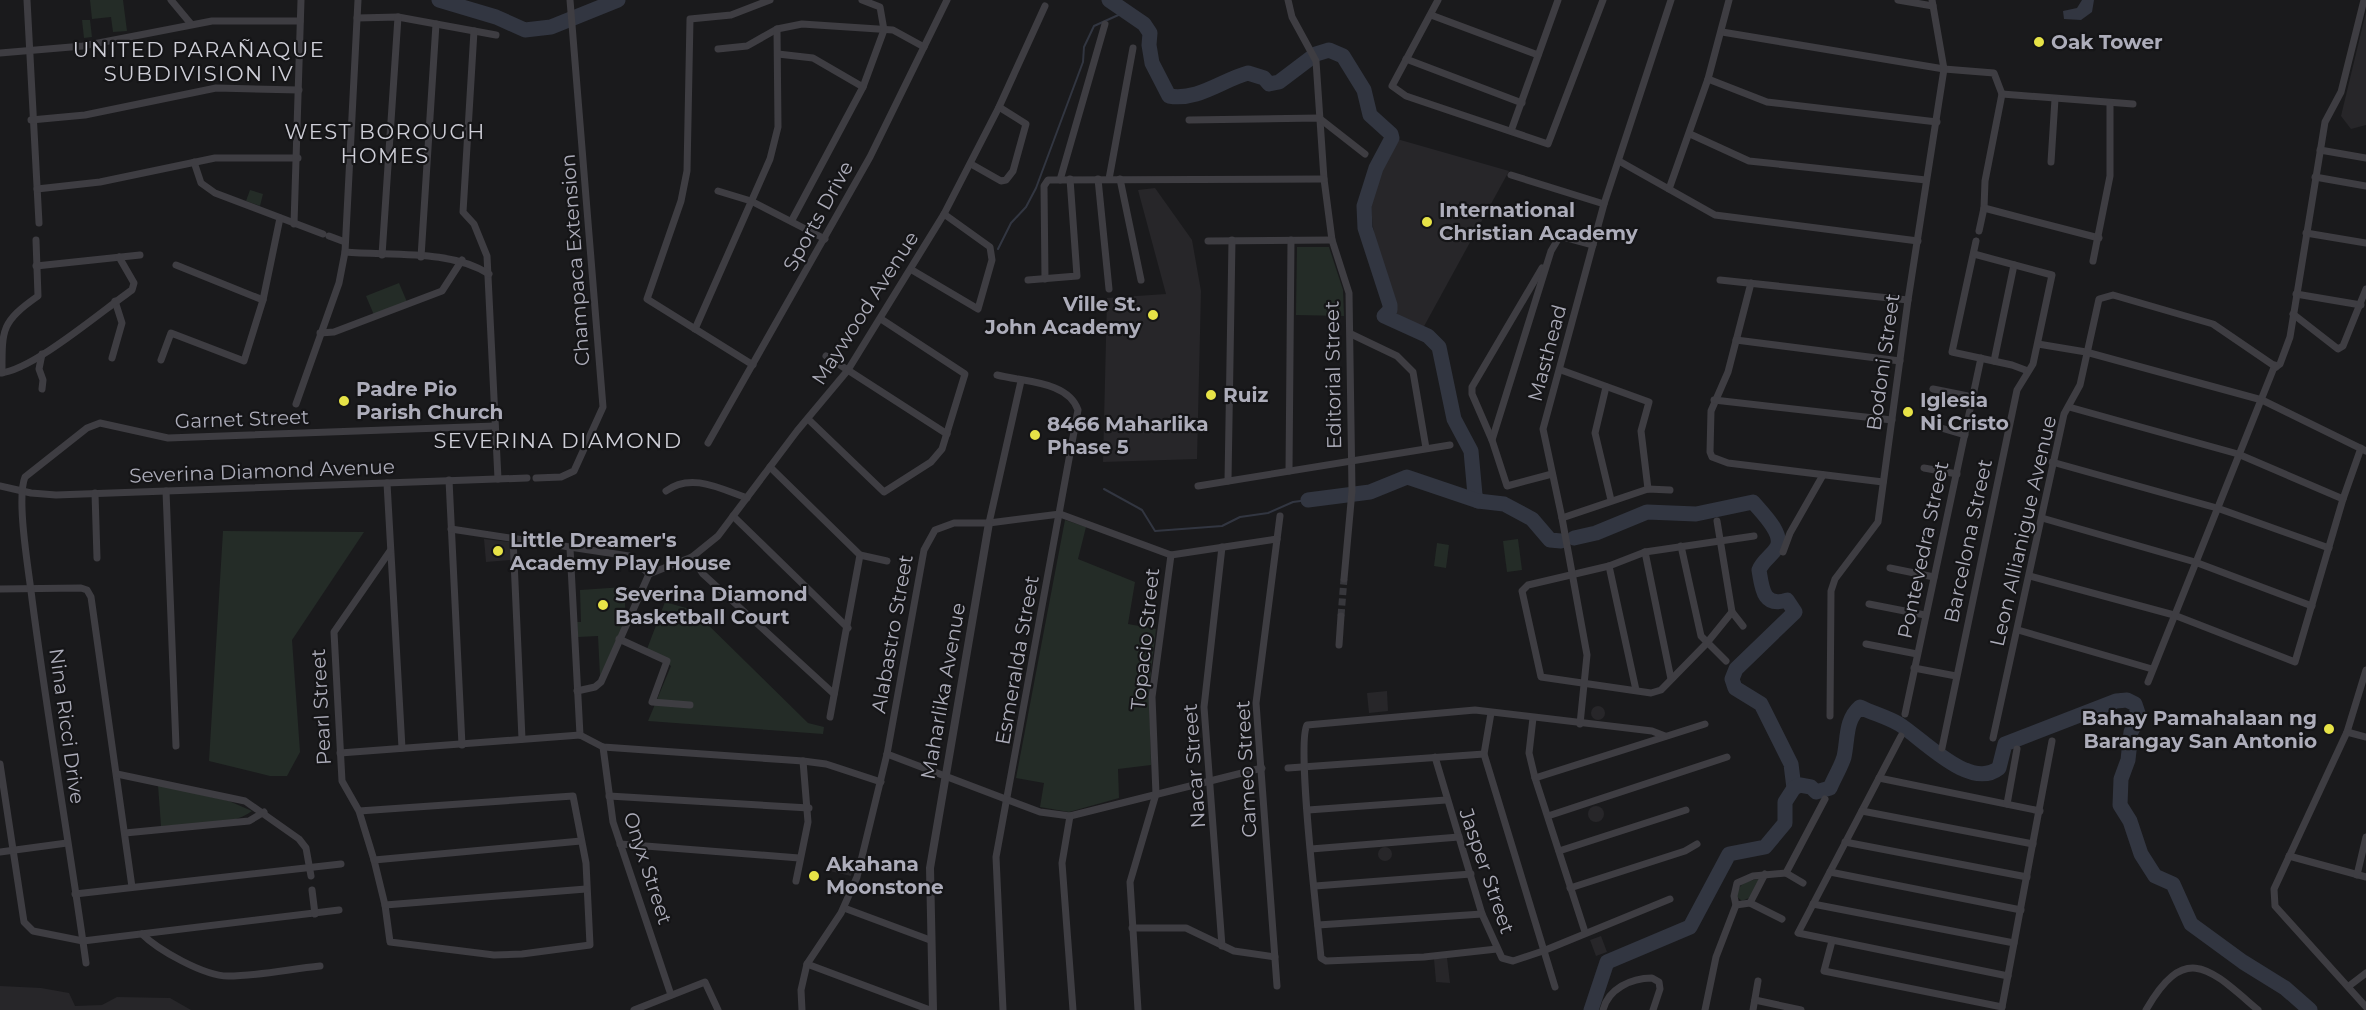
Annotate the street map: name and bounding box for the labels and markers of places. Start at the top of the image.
place label: Oak Tower [2051,30,2163,54]
marker: Oak Tower [2032,35,2046,49]
place label: International Christian Academy [1439,198,1639,245]
marker: International Christian Academy [1420,215,1434,229]
place label: Ville St. John Academy [984,292,1142,339]
marker: Ville St. John Academy [1146,308,1160,322]
place label: Padre Pio Parish Church [356,377,503,424]
place label: Ruiz [1223,383,1268,407]
marker: Ruiz [1204,388,1218,402]
place label: Iglesia Ni Cristo [1920,388,2009,435]
marker: Padre Pio Parish Church [337,394,351,408]
marker: Iglesia Ni Cristo [1901,405,1915,419]
place label: 8466 Maharlika Phase 5 [1047,412,1209,459]
marker: 8466 Maharlika Phase 5 [1028,428,1042,442]
place label: Little Dreamer's Academy Play House [509,528,731,575]
marker: Little Dreamer's Academy Play House [491,544,505,558]
place label: Severina Diamond Basketball Court [615,582,808,629]
marker: Severina Diamond Basketball Court [596,598,610,612]
place label: Bahay Pamahalaan ng Barangay San Antonio [2082,706,2317,753]
marker: Bahay Pamahalaan ng Barangay San Antonio [2322,722,2336,736]
place label: Akahana Moonstone [825,852,944,899]
marker: Akahana Moonstone [807,869,821,883]

